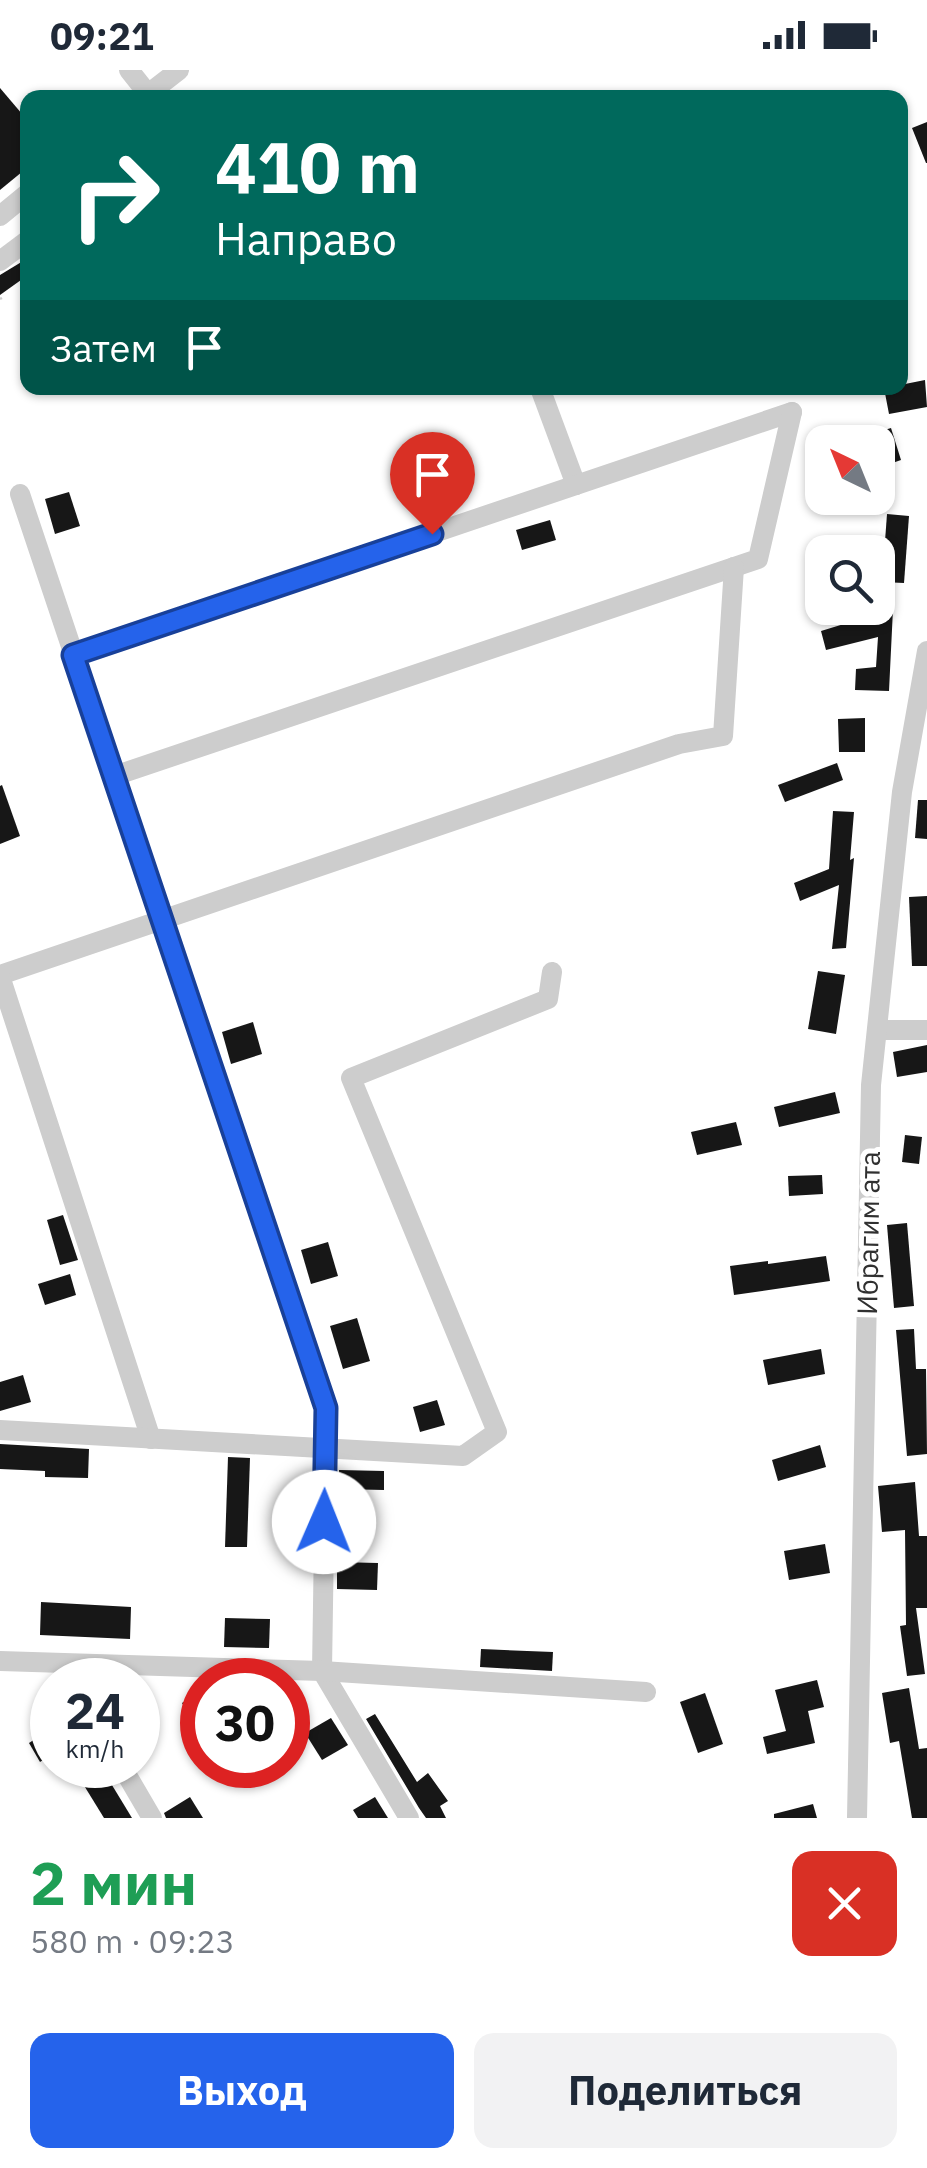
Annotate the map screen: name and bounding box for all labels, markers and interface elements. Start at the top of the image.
text: 09:21 [50,11,154,60]
text: 410 m [215,121,420,212]
icon: right [50,130,180,260]
text: Направо [215,209,397,267]
icon: arrive [177,320,232,375]
text: Затем [50,323,157,372]
north arrow [805,425,895,515]
map controls [805,425,895,625]
pin [390,432,475,535]
icon: arrive [405,447,460,502]
button: search [805,535,895,625]
street label: Ибрагим ата [848,1151,888,1315]
position arrow [272,1470,376,1574]
speed limit sign: 30 [180,1658,310,1788]
text: 24 [65,1678,125,1743]
text: km/h [66,1732,124,1765]
text: 2 мин [30,1843,197,1922]
button: close [792,1851,897,1956]
text: 580 m · 09:23 [30,1920,235,1962]
button: Выход [30,2033,454,2148]
button: Поделиться [474,2033,897,2148]

